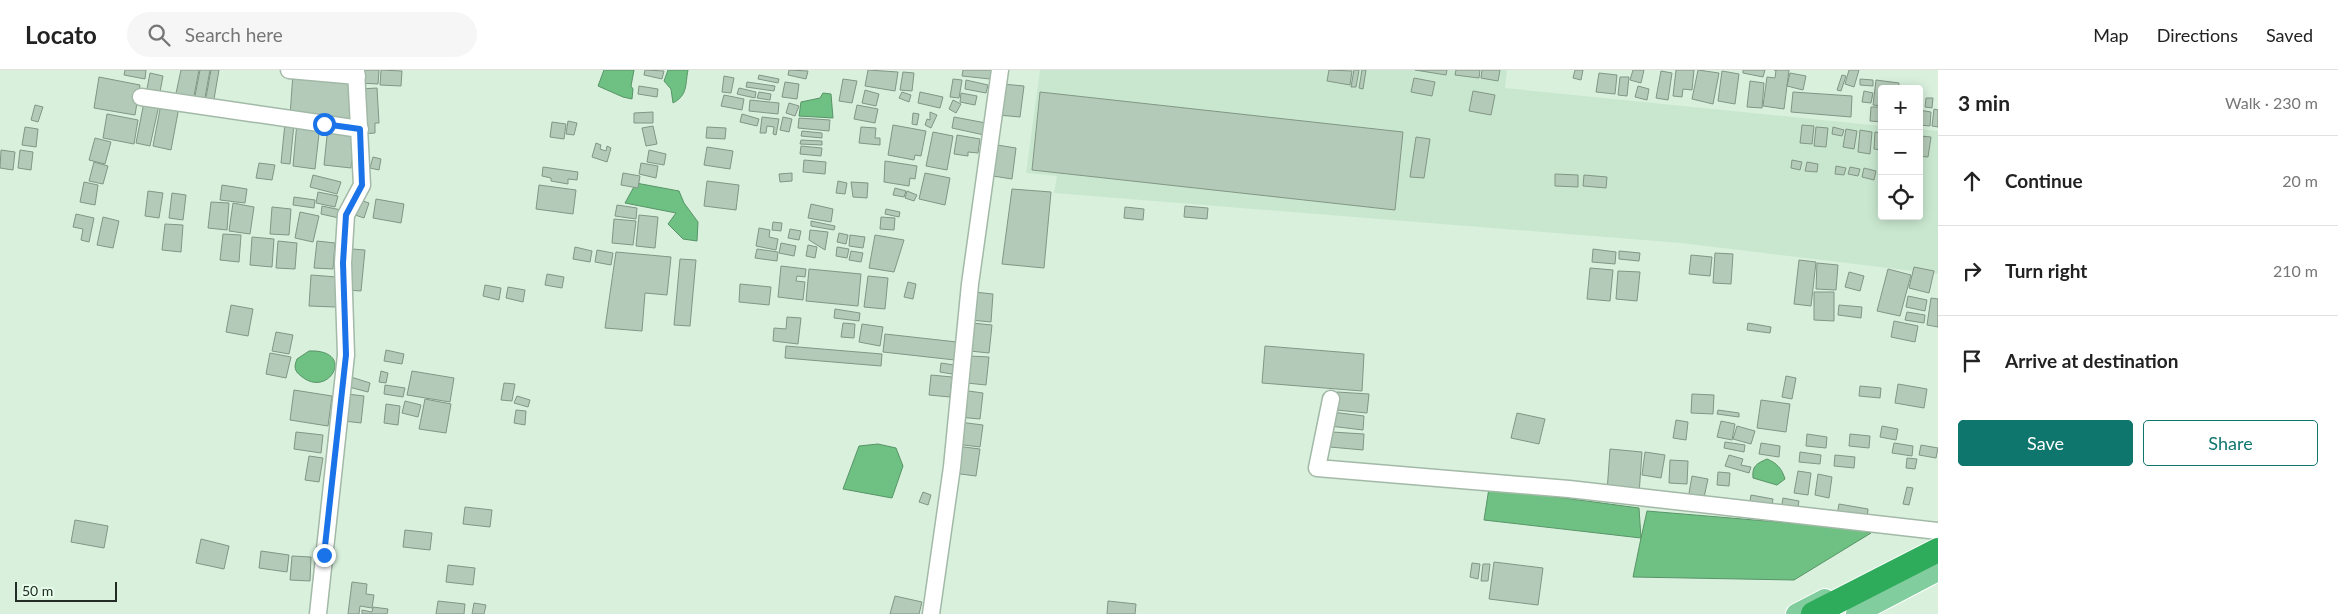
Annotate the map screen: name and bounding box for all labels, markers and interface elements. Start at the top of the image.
search box [127,12,477,57]
text: Locato [25,20,97,49]
icon: search [145,21,173,49]
text: Search here [185,23,283,46]
text: Map [2093,24,2129,46]
text: Directions [2157,24,2238,46]
text: Saved [2266,24,2313,46]
map controls [1878,85,1923,220]
button: + [1878,85,1923,130]
text: 3 min [1958,90,2010,115]
text: Walk · 230 m [2225,93,2318,112]
route start [313,113,336,136]
button: − [1878,130,1923,175]
icon: ahead [1958,167,1986,195]
text: Continue [2005,169,2083,192]
text: 20 m [2282,171,2318,190]
button: locate [1878,175,1923,220]
icon: right [1958,257,1986,285]
text: Turn right [2005,259,2087,282]
text: 210 m [2273,261,2318,280]
icon: arrive [1958,347,1986,375]
text: Arrive at destination [2005,349,2178,372]
button: Save [1958,420,2133,466]
button: Share [2143,420,2318,466]
route end [313,544,336,567]
scale bar [15,579,118,602]
text: 50 m [22,582,53,599]

